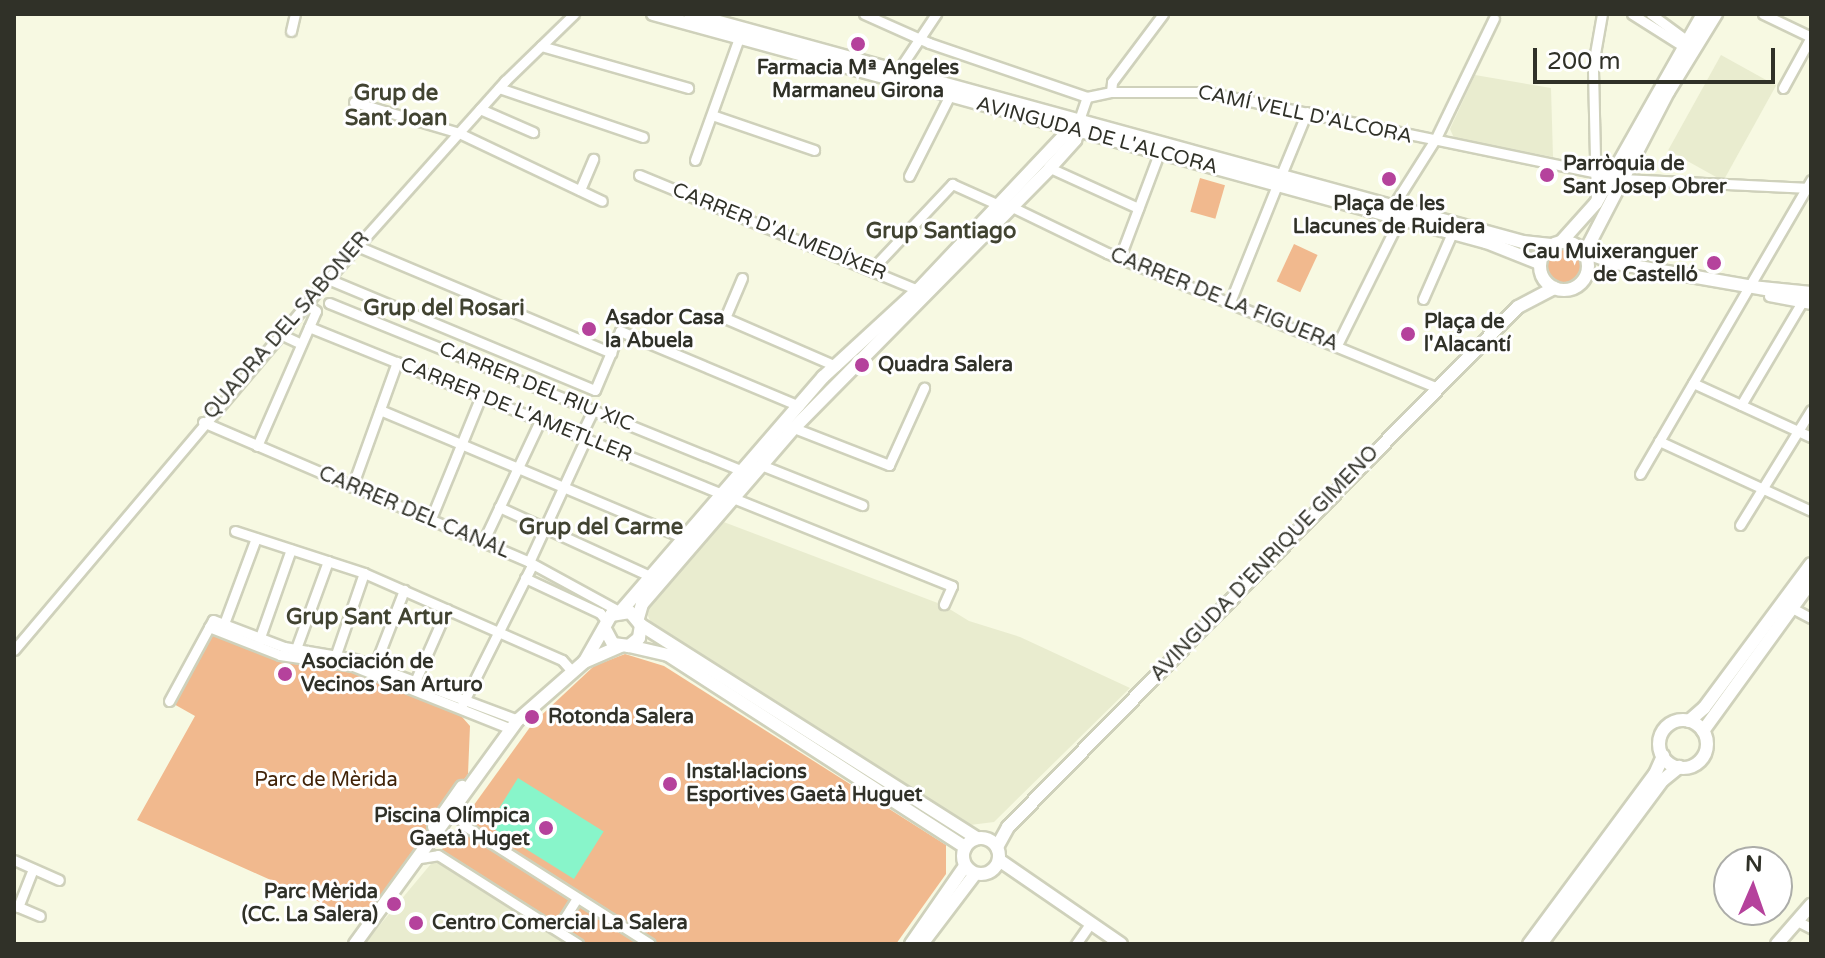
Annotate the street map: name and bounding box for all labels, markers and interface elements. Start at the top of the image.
scale bar [1537,32,1779,82]
marker: Farmacia Mª Angeles Marmaneu Girona [849,35,867,53]
text: 200 m [1547,47,1621,76]
place label: Farmacia Mª Angeles Marmaneu Girona [757,56,959,103]
district label: Grup de Sant Joan [345,80,447,132]
street label: CAMÍ VELL D'ALCORA [1196,81,1414,149]
street label: AVINGUDA DE L'ALCORA [974,92,1220,180]
place label: Parròquia de Sant Josep Obrer [1563,152,1727,199]
marker: Parròquia de Sant Josep Obrer [1538,166,1556,184]
marker: Plaça de les Llacunes de Ruidera [1380,170,1398,188]
street label: CARRER D'ALMEDÍXER [669,178,889,286]
place label: Plaça de les Llacunes de Ruidera [1293,192,1485,239]
district label: Grup Santiago [866,219,1016,245]
street label: QUADRA DEL SABONER [199,227,375,425]
place label: Cau Muixeranguer de Castelló [1523,240,1698,287]
street label: CARRER DE LA FIGUERA [1106,243,1342,357]
marker: Cau Muixeranguer de Castelló [1705,254,1723,272]
district label: Grup del Rosari [363,296,525,322]
place label: Asador Casa la Abuela [605,306,724,353]
place label: Plaça de l'Alacantí [1424,310,1511,357]
marker: Asador Casa la Abuela [580,320,598,338]
marker: Plaça de l'Alacantí [1399,325,1417,343]
street label: CARRER DEL RIU XIC [435,337,637,437]
street label: CARRER DE L'AMETLLER [397,352,635,468]
place label: Quadra Salera [878,353,1013,377]
marker: Quadra Salera [853,356,871,374]
street label: AVINGUDA D'ENRIQUE GIMENO [1146,441,1384,687]
street label: CARRER DEL CANAL [315,462,513,564]
district label: Grup del Carme [519,515,683,541]
district label: Grup Sant Artur [286,605,452,631]
place label: Asociación de Vecinos San Arturo [301,650,483,697]
marker: Asociación de Vecinos San Arturo [276,665,294,683]
place label: Rotonda Salera [548,705,694,729]
marker: Rotonda Salera [523,708,541,726]
place label: Instal·lacions Esportives Gaetà Huguet [686,760,922,807]
park label: Parc de Mèrida [254,768,398,792]
marker: Instal·lacions Esportives Gaetà Huguet [661,775,679,793]
place label: Piscina Olímpica Gaetà Huget [374,804,530,851]
marker: Piscina Olímpica Gaetà Huget [537,819,555,837]
north arrow [1713,846,1793,926]
text: N [1744,851,1763,877]
place label: Parc Mèrida (CC. La Salera) [242,880,378,927]
marker: Parc Mèrida (CC. La Salera) [385,895,403,913]
place label: Centro Comercial La Salera [432,911,688,935]
marker: Centro Comercial La Salera [407,914,425,932]

